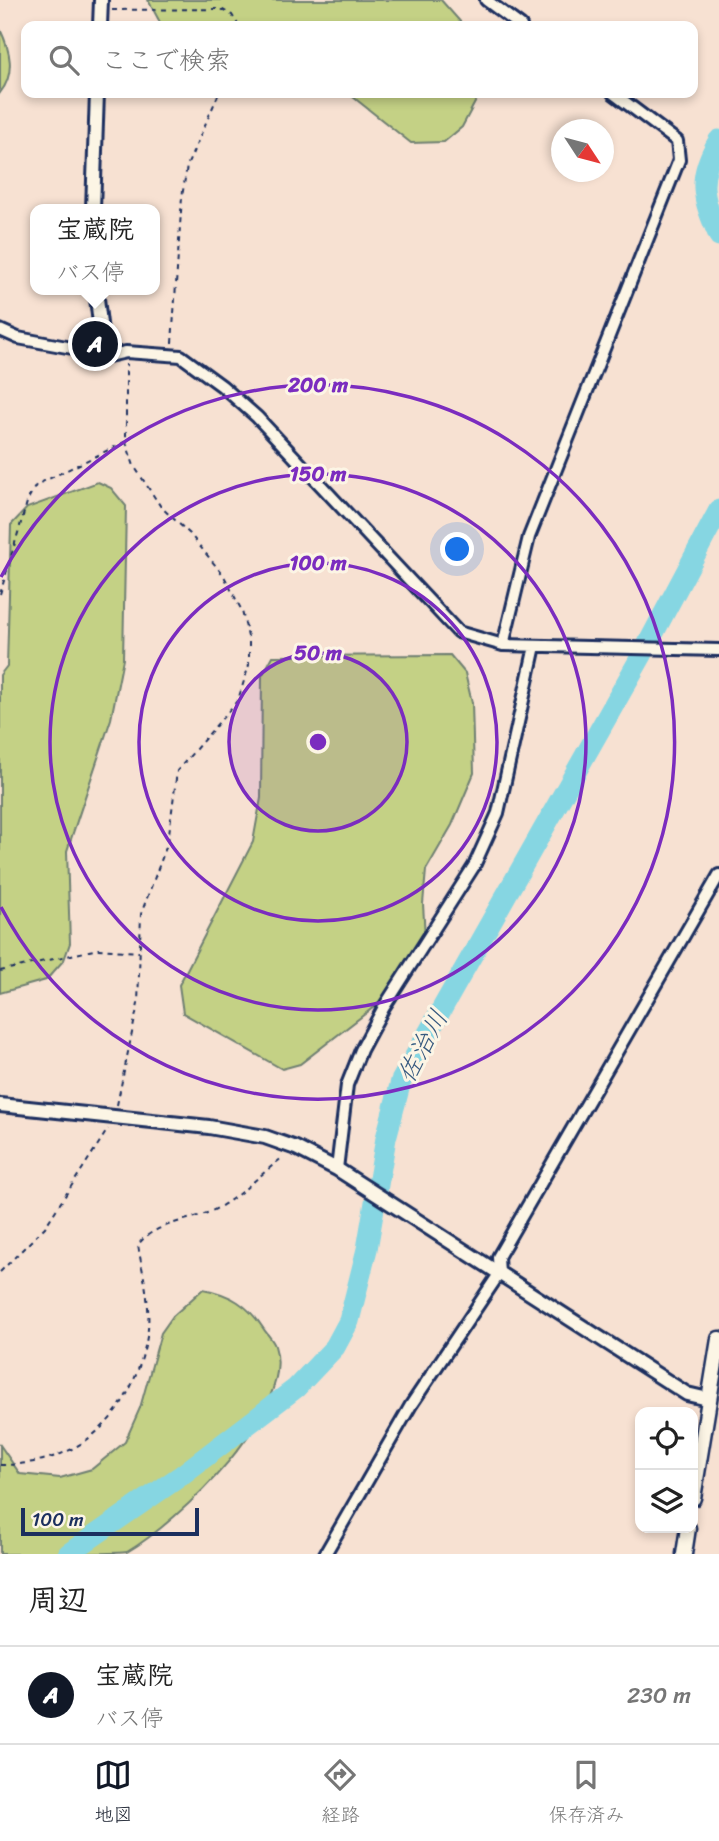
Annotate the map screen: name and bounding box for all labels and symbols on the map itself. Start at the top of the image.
north arrow [551,119,614,182]
pin: A [72,318,118,370]
text: 200 m [287,366,349,404]
text: 150 m [290,455,347,493]
your location [440,532,474,566]
text: 100 m [289,544,347,582]
text: 50 m [294,634,343,672]
centre of rings [306,730,330,754]
water label: 佐治川 [383,1001,461,1091]
scale bar [21,1505,200,1537]

